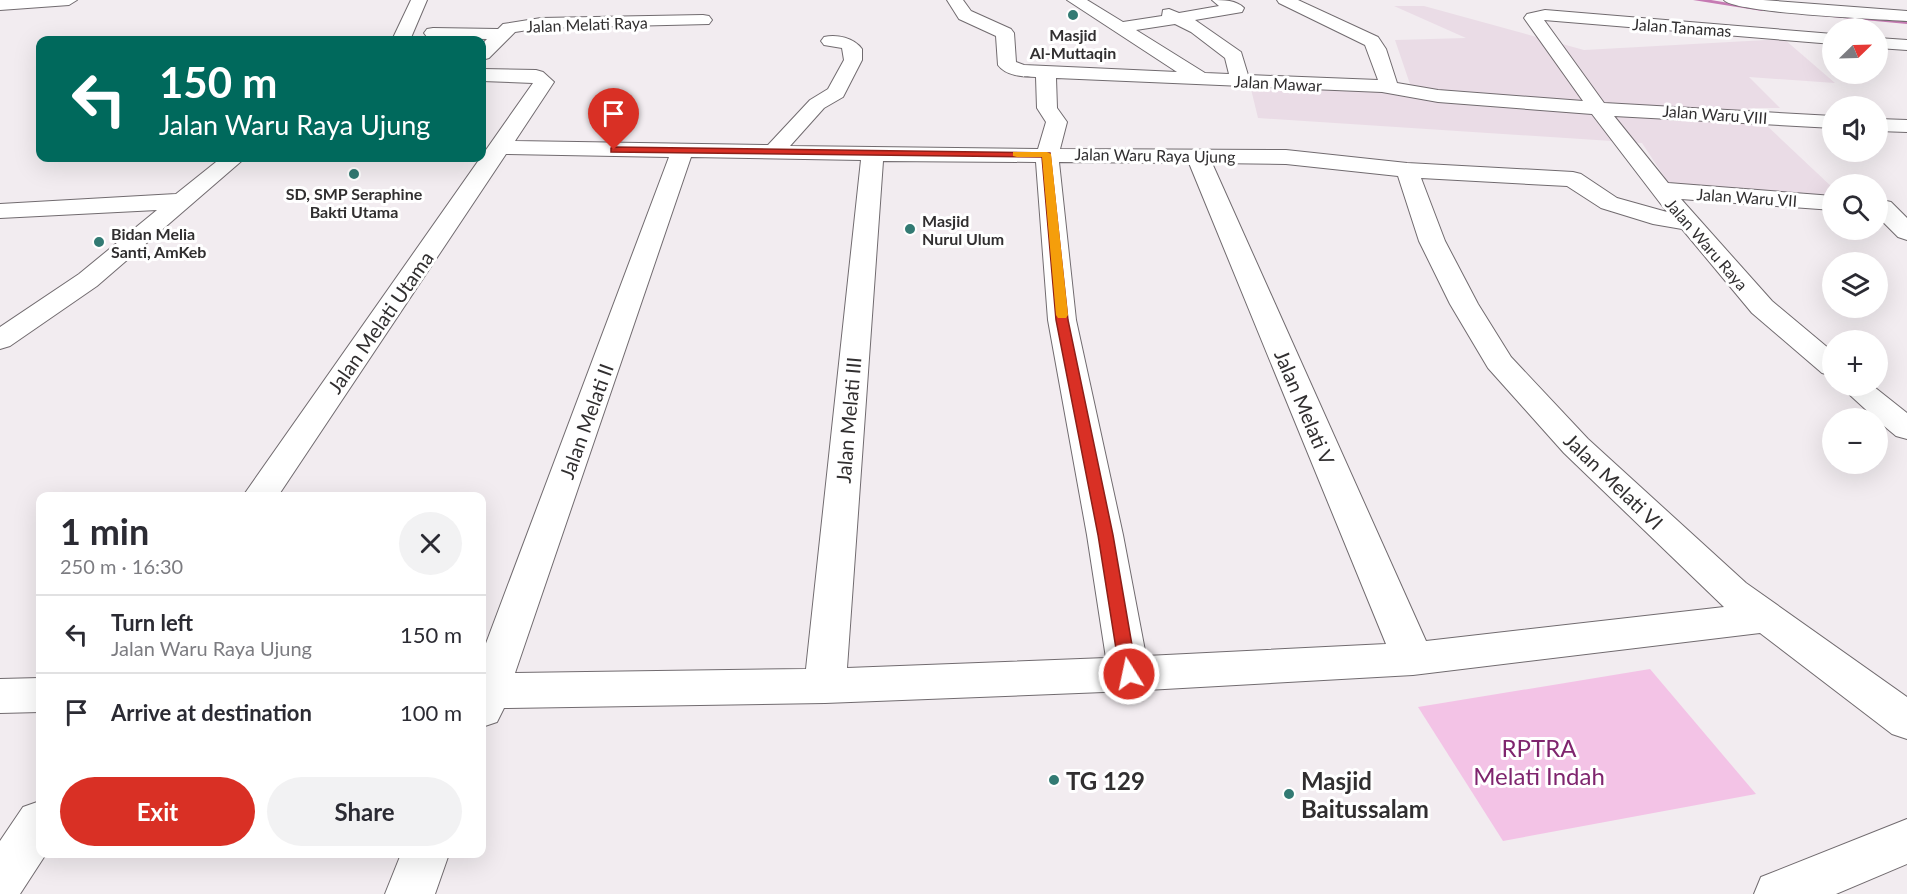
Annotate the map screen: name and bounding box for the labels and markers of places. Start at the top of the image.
marker: Masjid Al-Muttaqin [1066,8,1080,22]
place label: Masjid Al-Muttaqin [1029,25,1116,62]
pin [588,88,639,150]
marker: SD, SMP Seraphine Bakti Utama [347,167,361,181]
place label: SD, SMP Seraphine Bakti Utama [286,184,423,221]
place label: Masjid Nurul Ulum [922,211,1004,248]
marker: Masjid Nurul Ulum [903,222,917,236]
place label: Bidan Melia Santi, AmKeb [111,224,206,261]
marker: Bidan Melia Santi, AmKeb [92,235,106,249]
place label: TG 129 [1066,766,1145,795]
place label: Masjid Baitussalam [1301,766,1429,823]
marker: TG 129 [1047,773,1061,787]
marker: Masjid Baitussalam [1282,787,1296,801]

